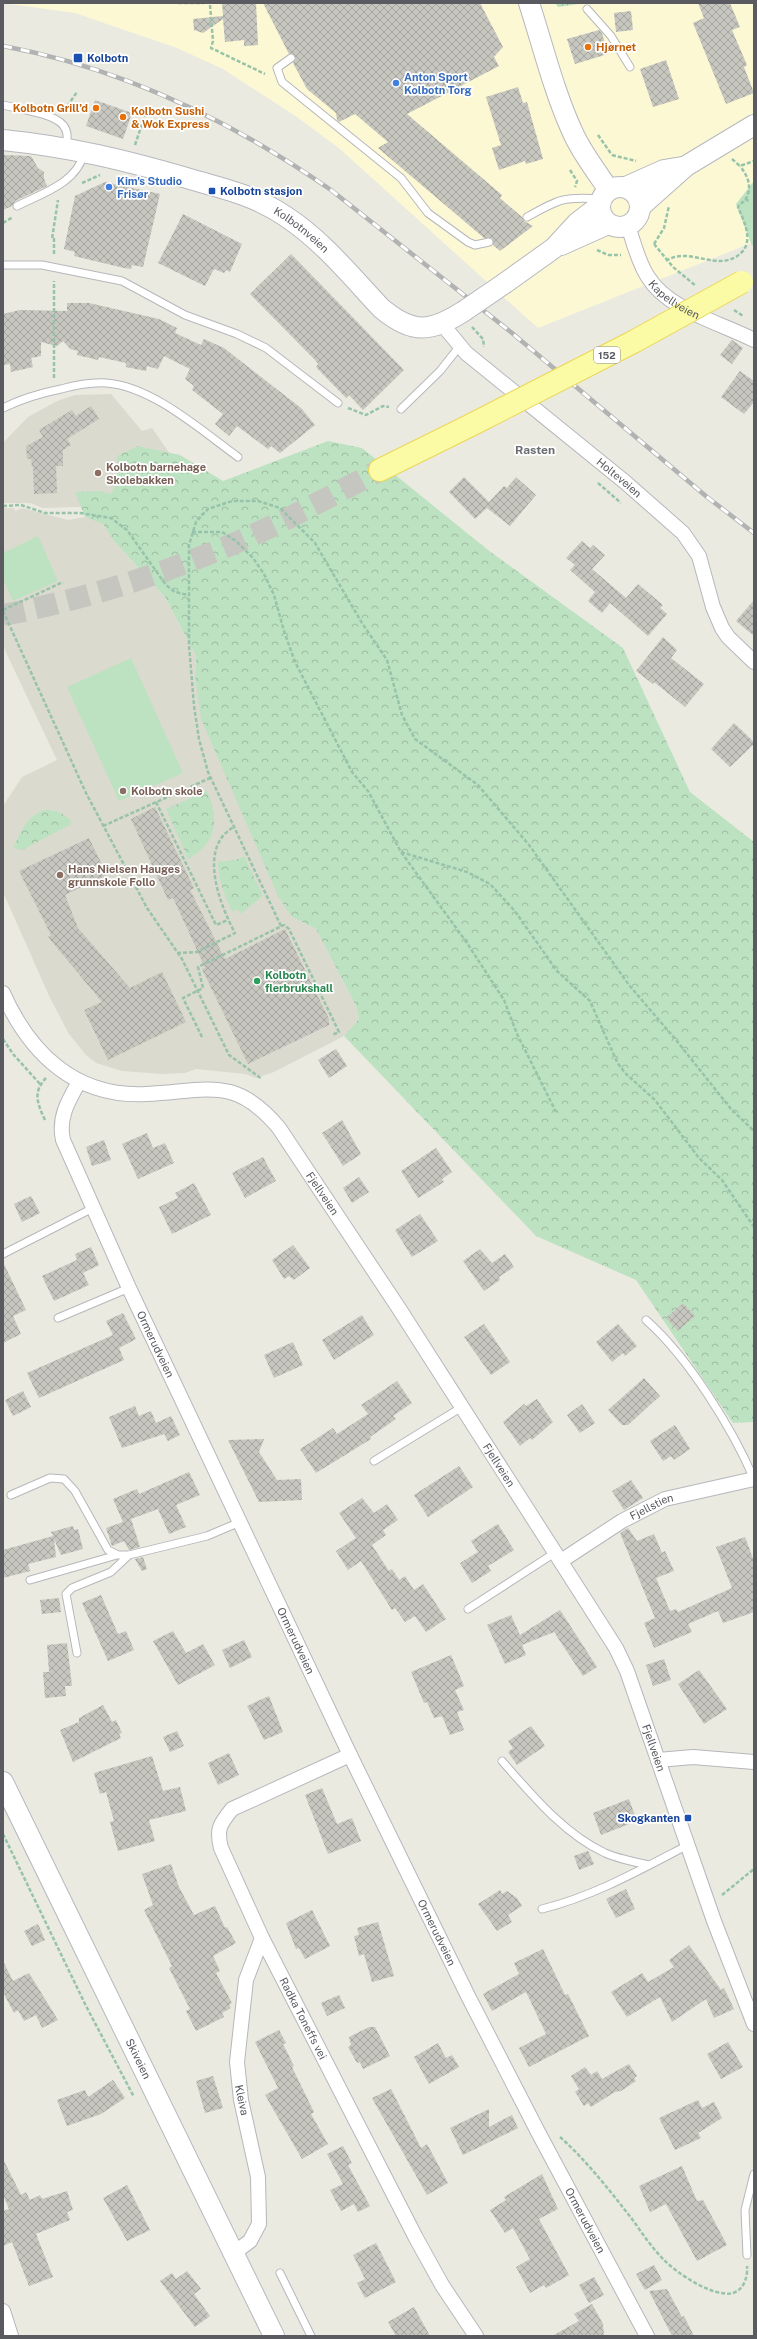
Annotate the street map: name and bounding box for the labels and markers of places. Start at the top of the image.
place label: Hjørnet [596,41,637,53]
marker: Hjørnet [583,42,593,52]
marker: Kolbotn [72,52,84,64]
place label: Kolbotn [87,52,128,64]
place label: Anton Sport Kolbotn Torg [404,71,472,96]
marker: Anton Sport Kolbotn Torg [391,78,401,88]
place label: Kolbotn Grill’d [13,102,88,114]
marker: Kolbotn Grill’d [91,103,101,113]
place label: Kolbotn Sushi & Wok Express [131,105,210,130]
marker: Kolbotn Sushi & Wok Express [118,112,128,122]
place label: Kim's Studio Frisør [117,175,182,200]
marker: Kim's Studio Frisør [104,182,114,192]
place label: Kolbotn stasjon [220,185,302,197]
marker: Kolbotn stasjon [207,186,217,196]
place label: Kolbotn barnehage Skolebakken [106,461,206,486]
marker: Kolbotn barnehage Skolebakken [93,468,103,478]
place label: Kolbotn skole [131,785,203,797]
marker: Kolbotn skole [118,786,128,796]
place label: Hans Nielsen Hauges grunnskole Follo [68,863,180,888]
marker: Hans Nielsen Hauges grunnskole Follo [55,870,65,880]
place label: Kolbotn flerbrukshall [265,969,333,994]
marker: Kolbotn flerbrukshall [252,976,262,986]
place label: Skogkanten [617,1812,680,1824]
marker: Skogkanten [683,1813,693,1823]

